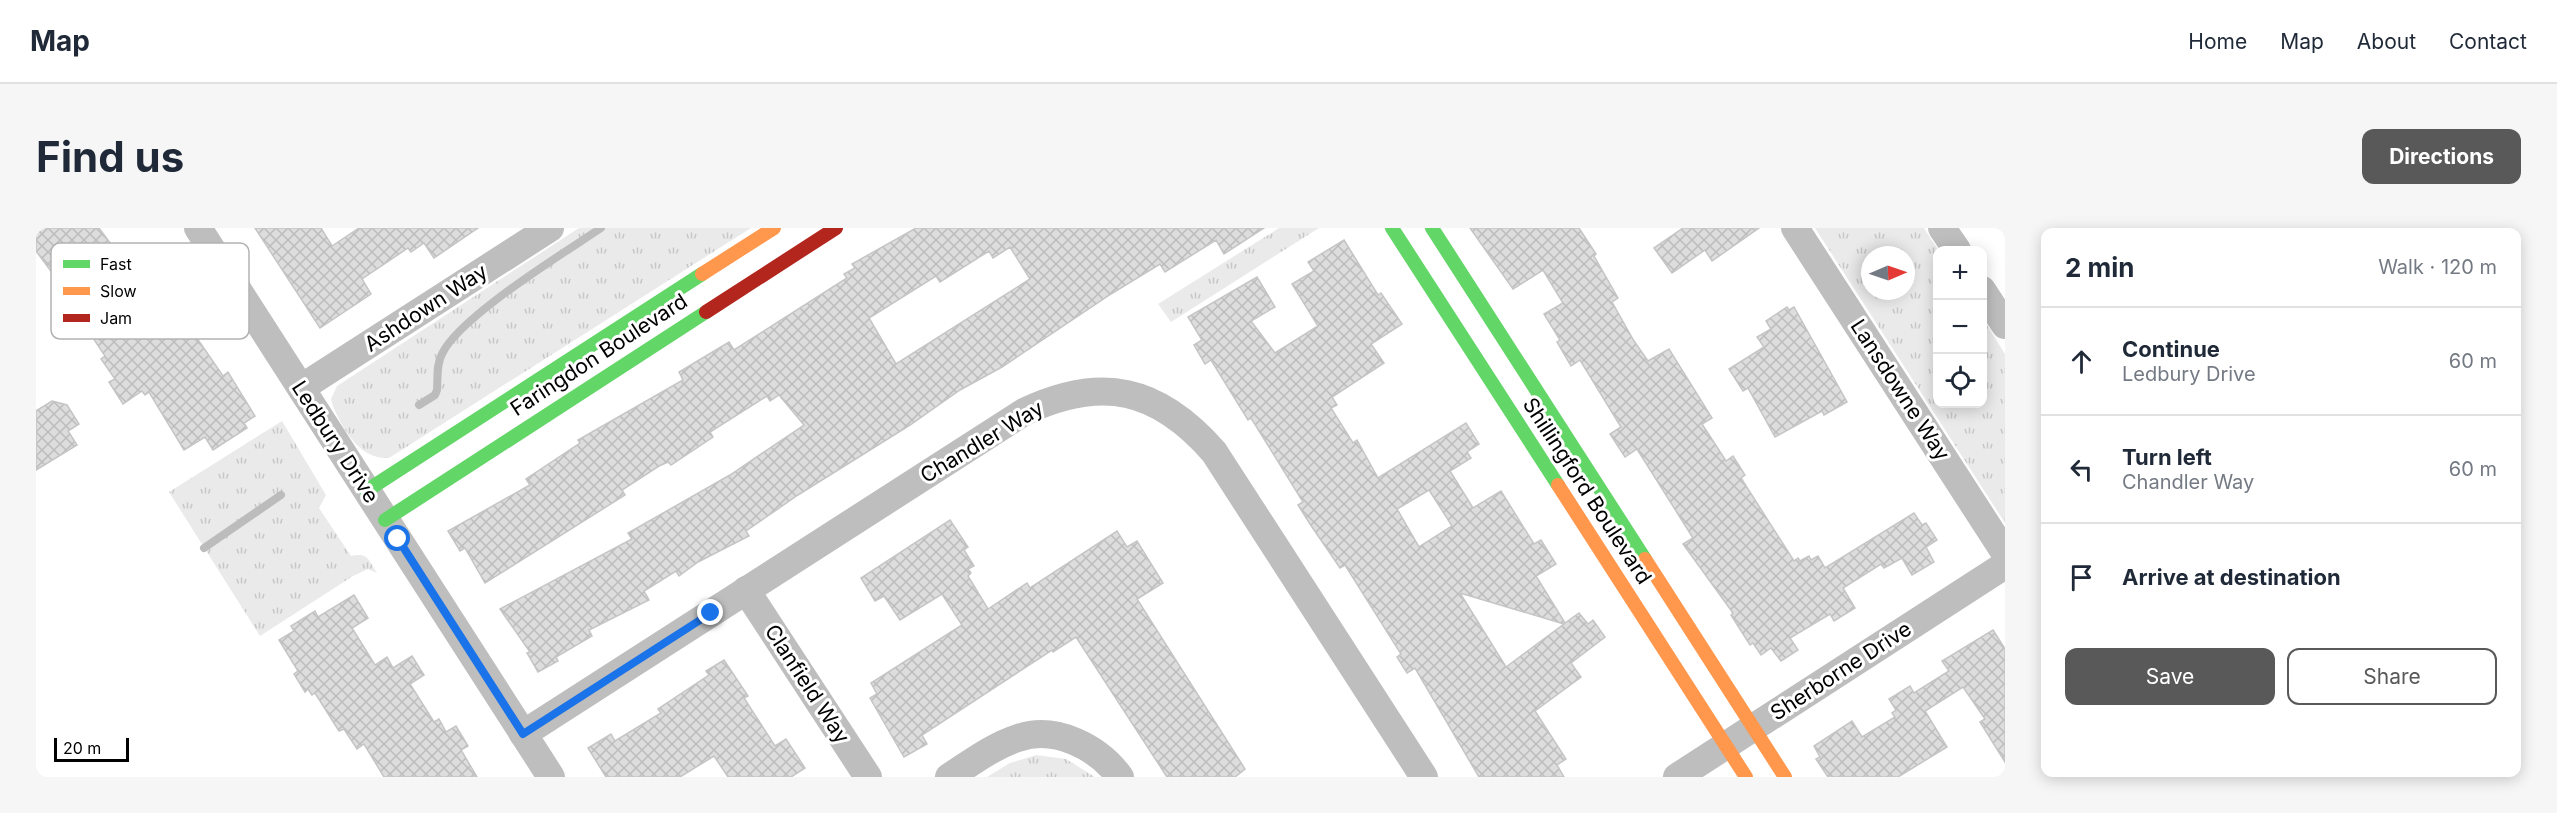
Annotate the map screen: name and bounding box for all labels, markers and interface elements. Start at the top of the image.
text: Map [30,24,90,58]
text: Home [2188,29,2247,54]
text: Map [2280,29,2324,54]
text: About [2357,29,2416,54]
text: Contact [2449,29,2527,54]
button: Directions [2362,129,2521,184]
text: Find us [36,131,184,182]
legend [51,243,249,339]
north arrow [1861,246,1915,300]
map controls [1933,246,1987,408]
button: + [1933,246,1987,300]
text: 2 min [2065,252,2135,283]
text: Fast [100,254,132,274]
text: Walk · 120 m [2378,255,2497,279]
street label: Ashdown Way [360,258,492,357]
text: Slow [100,281,137,301]
street label: Faringdon Boulevard [506,288,692,421]
button: − [1933,300,1987,354]
text: Jam [100,308,132,328]
street label: Lansdowne Way [1846,315,1955,465]
text: Continue [2122,336,2220,362]
icon: ahead [2065,345,2098,378]
text: 60 m [2449,349,2497,373]
button: locate [1933,354,1987,408]
text: Ledbury Drive [2122,362,2256,386]
street label: Ledbury Drive [287,376,384,507]
street label: Shillingford Boulevard [1518,393,1657,589]
street label: Chandler Way [916,395,1048,488]
text: Turn left [2122,444,2212,470]
icon: left [2065,453,2098,486]
text: 60 m [2449,457,2497,481]
text: Chandler Way [2122,470,2254,494]
route start [384,525,410,551]
icon: arrive [2065,561,2098,594]
text: Arrive at destination [2122,564,2341,590]
route end [697,599,723,625]
street label: Sherborne Drive [1766,616,1916,725]
street label: Clanfield Way [760,620,855,748]
button: Save [2065,648,2275,705]
button: Share [2287,648,2497,705]
scale bar [54,735,129,762]
text: 20 m [63,738,101,758]

